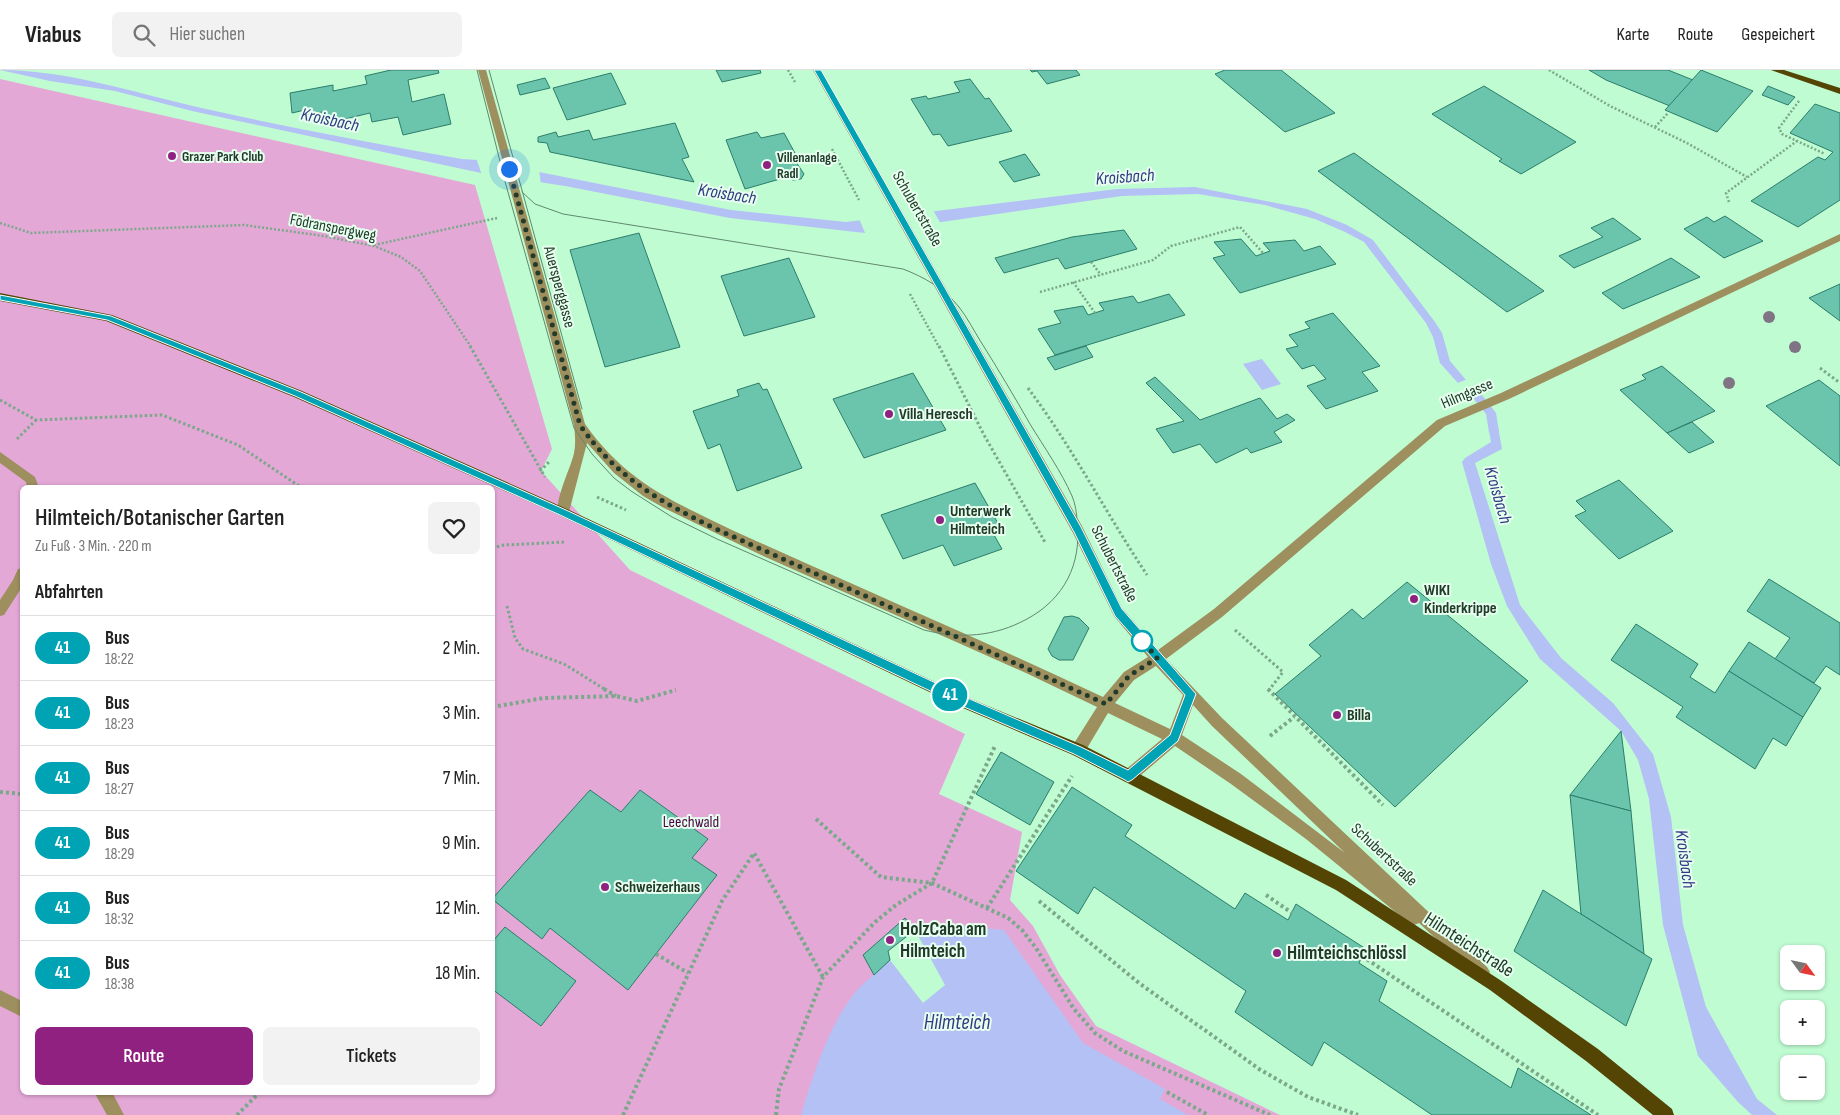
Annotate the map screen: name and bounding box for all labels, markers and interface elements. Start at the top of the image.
search box [112,12,462,57]
text: Viabus [25,20,82,49]
icon: search [130,21,158,49]
text: Hier suchen [170,23,245,46]
text: Karte [1617,24,1650,45]
text: Route [1678,24,1713,45]
text: Gespeichert [1741,24,1815,45]
water label: Kroisbach [299,104,361,136]
place label: Grazer Park Club [182,148,263,165]
place label: Villenanlage Radl [777,149,837,182]
marker: Grazer Park Club [166,150,178,162]
your location [497,157,522,182]
marker: Villenanlage Radl [761,159,773,171]
water label: Kroisbach [1095,164,1155,190]
street label: Schubertstraße [888,168,946,250]
water label: Kroisbach [696,179,758,209]
street label: Födranspergweg [288,210,378,246]
street label: Auersperggasse [539,243,579,330]
street label: Hilmgasse [1438,375,1496,413]
place label: Villa Heresch [899,405,973,424]
marker: Villa Heresch [883,408,895,420]
water label: Kroisbach [1480,464,1516,527]
button: heart [428,502,480,554]
place label: Unterwerk Hilmteich [950,502,1011,539]
text: Hilmteich/Botanischer Garten [35,503,285,532]
marker: Unterwerk Hilmteich [934,514,946,526]
street label: Schubertstraße [1087,522,1141,606]
text: Zu Fuß · 3 Min. · 220 m [35,537,151,556]
text: Abfahrten [35,581,103,604]
place label: WIKI Kinderkrippe [1424,581,1497,618]
marker: WIKI Kinderkrippe [1408,593,1420,605]
text: Bus [105,627,130,650]
unlabelled marker [1131,630,1153,652]
text: 41 [55,637,70,658]
text: 2 Min. [443,637,480,660]
text: 18:22 [105,650,134,669]
line badge: 41 [928,679,972,711]
text: 41 [942,684,958,705]
text: Bus [105,692,130,715]
text: 41 [55,702,70,723]
text: 3 Min. [442,702,480,725]
place label: Billa [1347,706,1371,725]
marker: Billa [1331,709,1343,721]
text: 18:23 [105,715,134,734]
text: Bus [105,757,130,780]
text: 41 [55,767,70,788]
text: 7 Min. [443,767,480,790]
text: 18:27 [105,780,134,799]
park label: Leechwald [663,813,719,832]
street label: Schubertstraße [1347,820,1421,890]
text: Bus [105,822,130,845]
water label: Kroisbach [1671,828,1700,890]
text: 41 [55,832,70,853]
text: 9 Min. [442,832,480,855]
text: 18:29 [105,845,134,864]
place label: Schweizerhaus [615,878,700,897]
marker: Schweizerhaus [599,881,611,893]
text: Bus [105,887,130,910]
text: 41 [55,897,70,918]
text: 12 Min. [436,897,480,920]
street label: Hilmteichstraße [1420,907,1518,983]
text: 18:32 [105,910,134,929]
place label: HolzCaba am Hilmteich [900,918,986,963]
marker: HolzCaba am Hilmteich [884,934,896,946]
place label: Hilmteichschlössl [1287,942,1406,965]
north arrow [1780,945,1825,990]
map controls [1780,945,1825,1100]
marker: Hilmteichschlössl [1271,947,1283,959]
text: Bus [105,952,130,975]
text: 41 [55,962,70,983]
text: 18 Min. [435,962,480,985]
text: 18:38 [105,975,134,994]
button: + [1780,1000,1825,1045]
water label: Hilmteich [924,1010,990,1035]
button: Route [35,1027,253,1085]
button: Tickets [263,1027,480,1085]
button: − [1780,1055,1825,1100]

